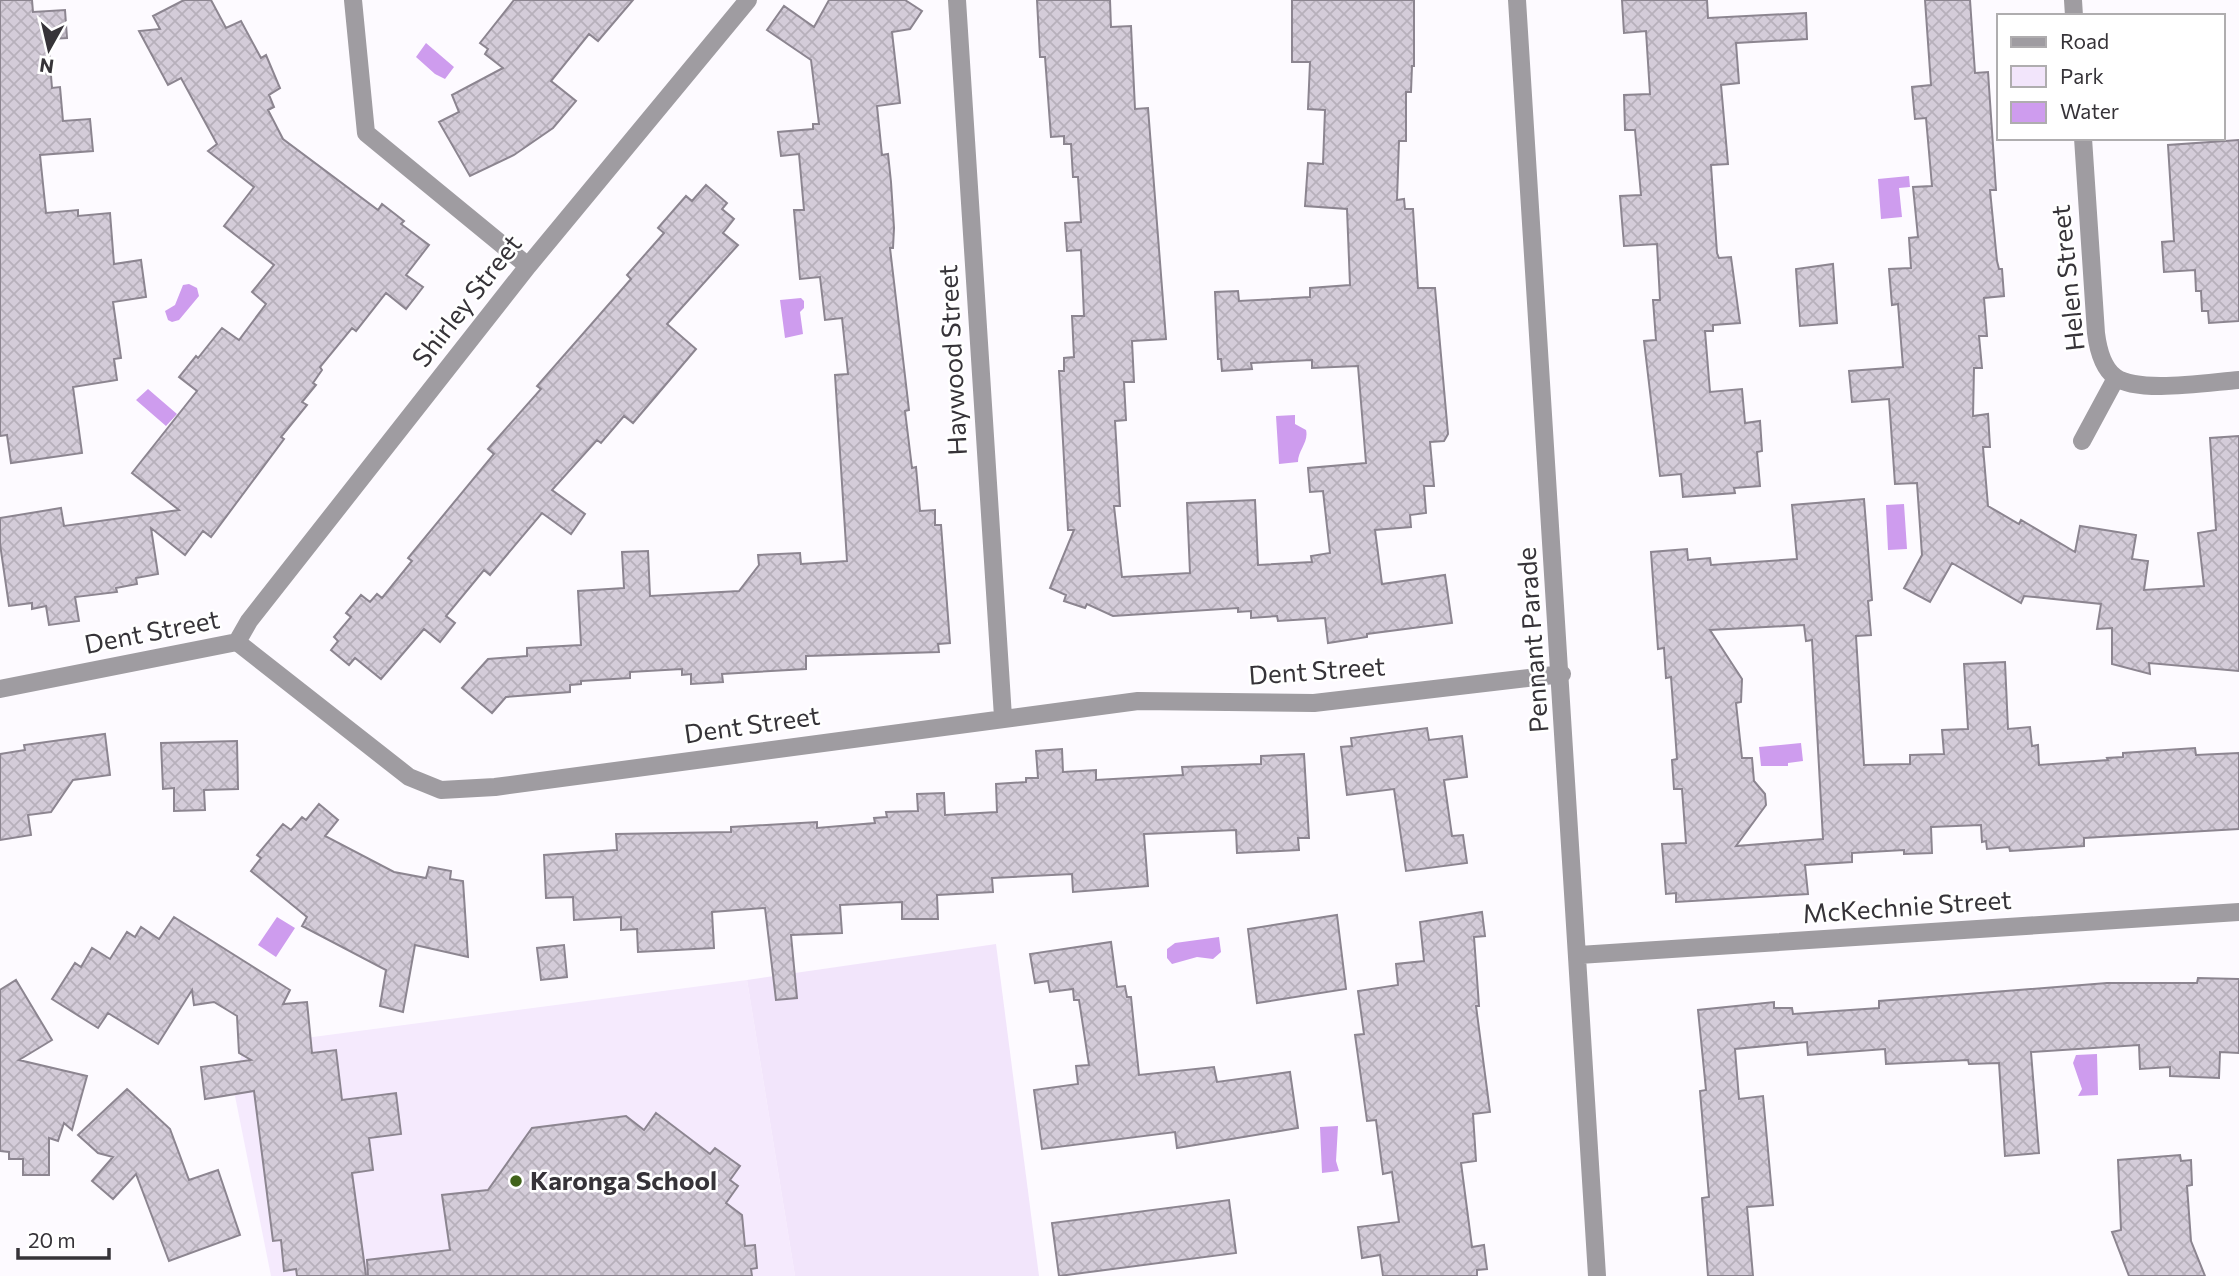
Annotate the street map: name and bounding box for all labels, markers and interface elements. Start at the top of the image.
north arrow [14,14,84,84]
legend [1997,14,2225,140]
text: Road [2060,28,2109,53]
text: N [38,54,55,79]
text: Park [2060,63,2104,88]
text: Water [2060,98,2119,123]
street label: Helen Street [2043,203,2090,353]
street label: Shirley Street [405,228,527,372]
street label: Haywood Street [931,264,972,456]
street label: Pennant Parade [1510,546,1553,734]
street label: Dent Street [82,602,222,659]
street label: Dent Street [1248,649,1386,690]
street label: Dent Street [682,699,822,748]
street label: McKechnie Street [1801,883,2012,928]
place label: Karonga School [530,1164,717,1195]
marker: Karonga School [508,1173,524,1189]
scale bar [18,1216,108,1260]
text: 20 m [28,1227,76,1252]

